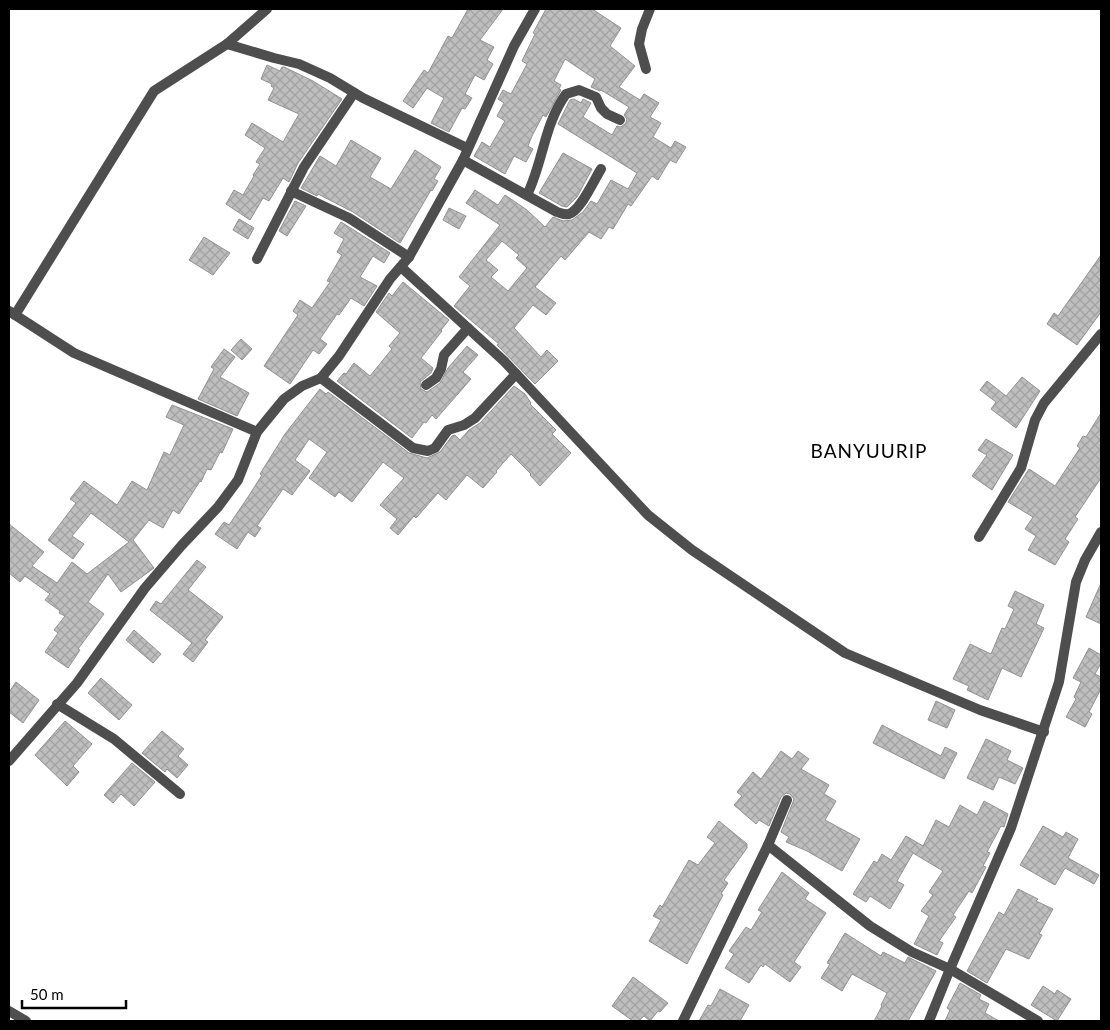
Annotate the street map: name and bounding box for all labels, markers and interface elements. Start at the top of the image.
district label: BANYUURIP [811,439,927,462]
scale bar [22,978,126,1010]
text: 50 m [30,985,64,1003]

